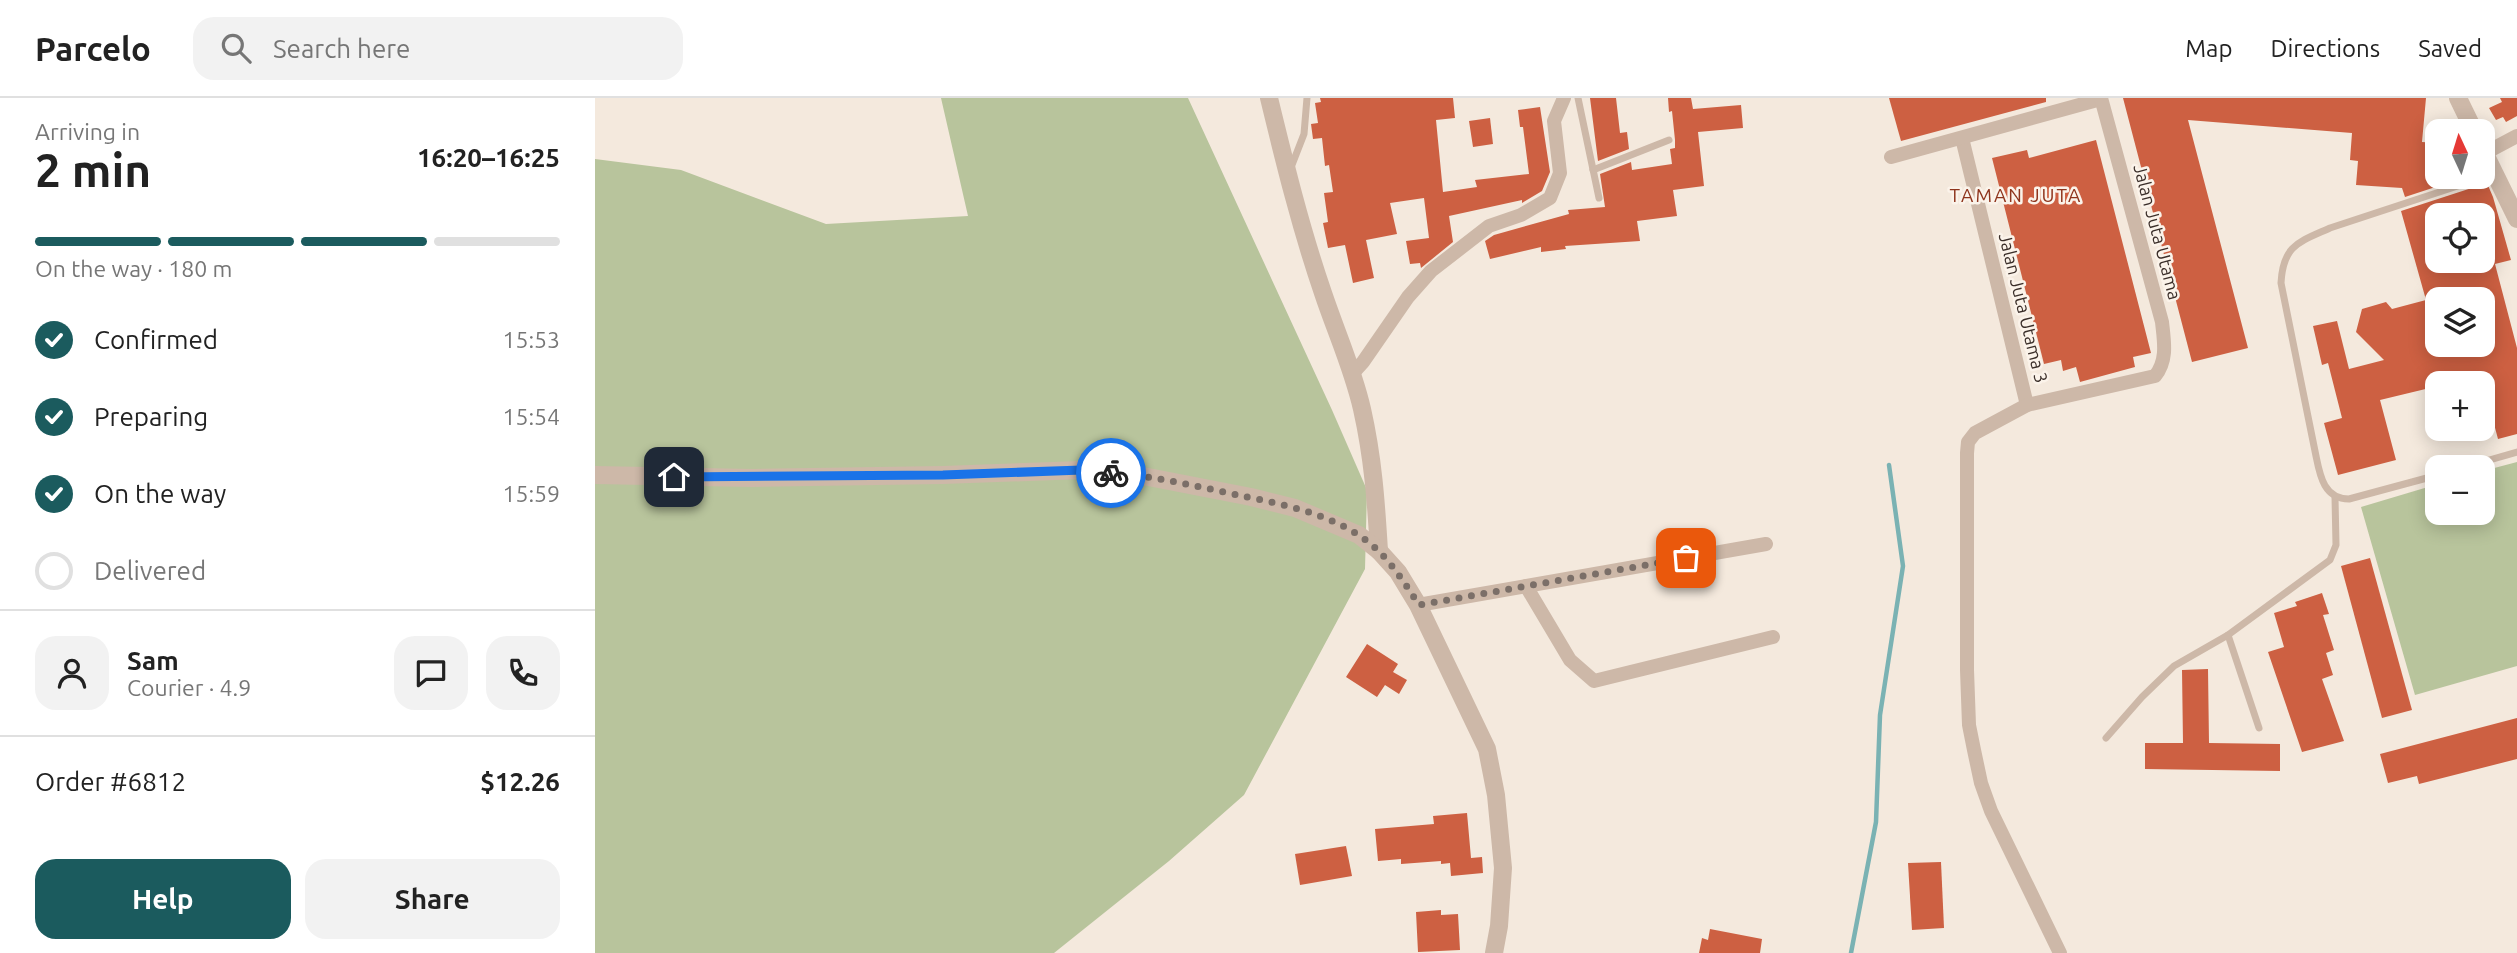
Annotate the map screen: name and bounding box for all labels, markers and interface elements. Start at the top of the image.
search box [193,17,683,80]
icon: search [217,29,255,67]
text: Parcelo [35,30,151,67]
text: Search here [273,34,410,63]
text: Map [2185,35,2232,62]
text: Directions [2270,35,2380,62]
text: Saved [2418,35,2482,62]
text: Arriving in [35,119,140,144]
north arrow [2425,119,2495,189]
map controls [2425,119,2495,525]
text: 16:20–16:25 [417,143,560,172]
text: 2 min [35,144,151,196]
street label: Jalan Juta Utama [2130,162,2186,302]
district label: TAMAN JUTA [1950,184,2082,206]
button: locate [2425,203,2495,273]
street label: Jalan Juta Utama 3 [1996,231,2052,385]
text: On the way · 180 m [35,256,232,281]
button: layers [2425,287,2495,357]
icon: check [35,321,73,359]
text: Confirmed [94,325,218,354]
text: 15:53 [502,327,560,352]
button: + [2425,371,2495,441]
icon: check [35,398,73,436]
text: Preparing [94,402,208,431]
text: 15:54 [502,404,560,429]
courier [1076,438,1146,508]
pin [644,447,704,507]
icon: bike [1092,454,1130,492]
button: − [2425,455,2495,525]
icon: home [655,458,693,496]
icon: check [35,475,73,513]
text: On the way [94,479,226,508]
text: 15:59 [502,481,560,506]
pin [1656,528,1716,588]
icon: bag [1667,539,1705,577]
text: Delivered [94,556,206,585]
button: person [35,636,109,710]
button: chat [394,636,468,710]
button: phone [486,636,560,710]
text: Sam [127,646,179,675]
text: Courier · 4.9 [127,675,251,700]
text: Order #6812 [35,767,186,796]
text: $12.26 [480,767,560,796]
button: Help [35,859,291,939]
button: Share [305,859,560,939]

